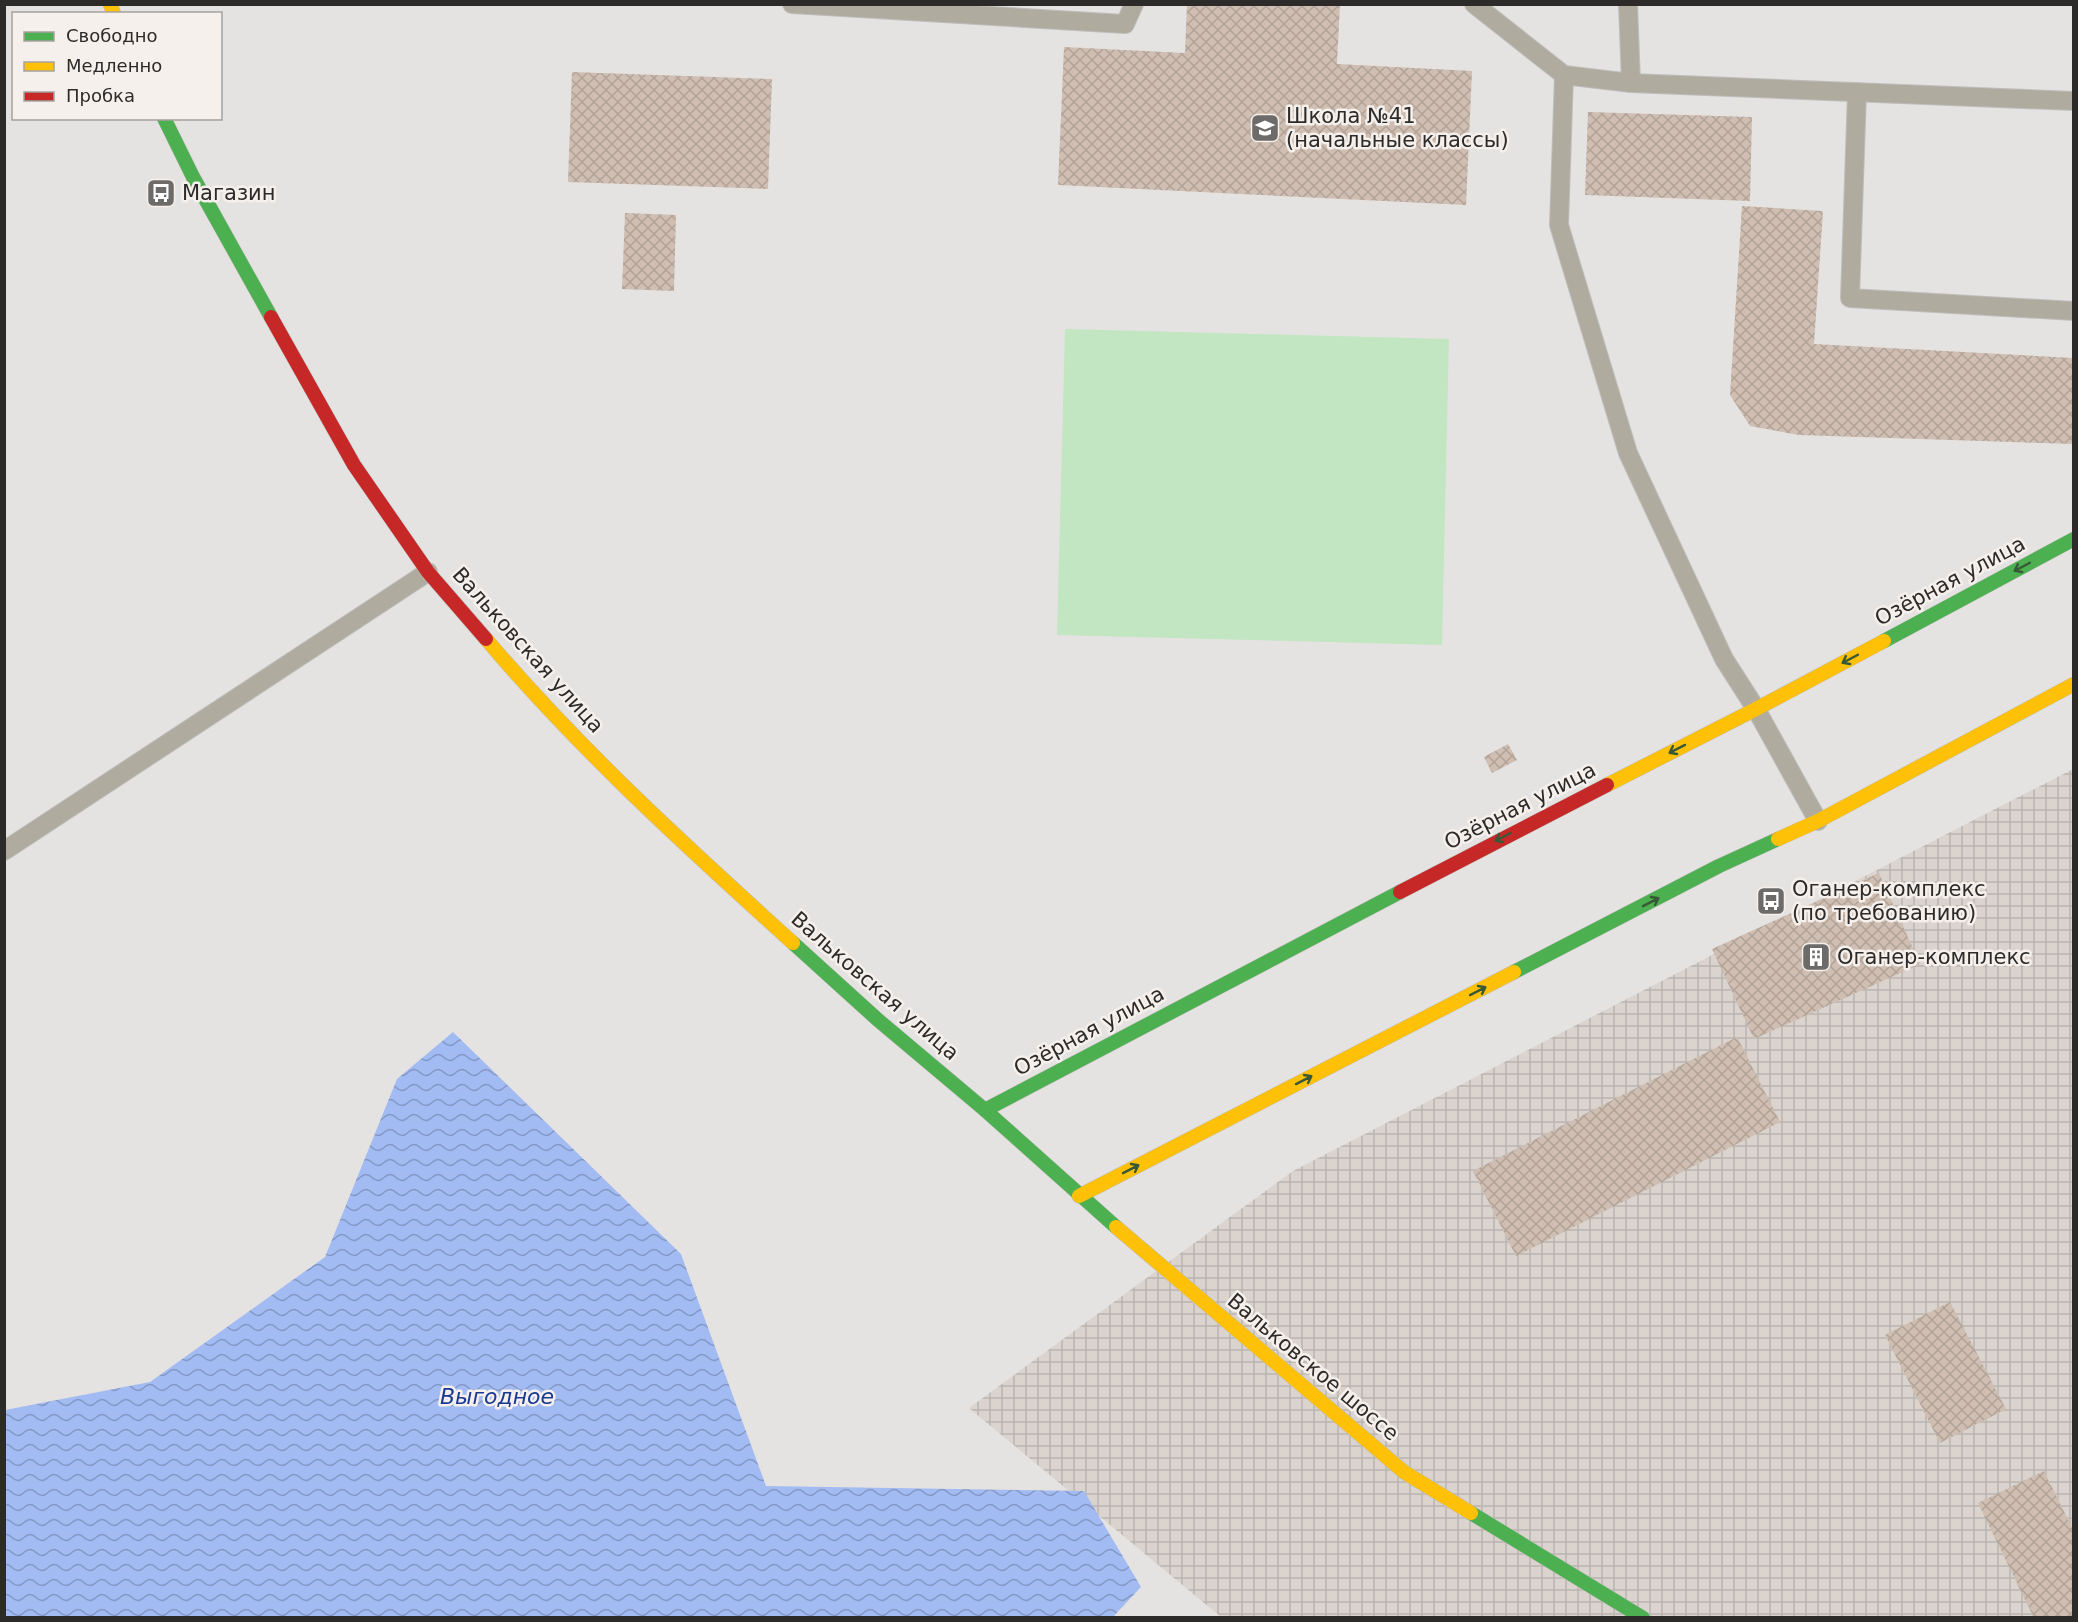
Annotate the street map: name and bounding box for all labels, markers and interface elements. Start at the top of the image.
legend [12,12,222,120]
text: Свободно [66,25,158,46]
text: Медленно [66,55,162,76]
text: Пробка [66,85,135,106]
place label: Школа №41 (начальные классы) [1286,104,1509,152]
school or university icon: Школа №41 (начальные классы) [1249,112,1281,144]
bus stop icon: Магазин [145,177,177,209]
place label: Магазин [182,181,275,205]
street label: Озёрная улица [1871,531,2029,631]
one-way arrow [2014,561,2031,573]
street label: Вальковская улица [447,562,609,738]
one-way arrow [1842,653,1859,665]
one-way arrow [1669,744,1687,755]
street label: Озёрная улица [1440,758,1600,854]
one-way arrow [1495,832,1513,844]
place label: Оганер-комплекс (по требованию) [1792,877,1986,925]
bus stop icon: Оганер-комплекс (по требованию) [1755,885,1787,917]
one-way arrow [1642,895,1660,907]
street label: Вальковская улица [786,907,964,1065]
building icon: Оганер-комплекс [1800,941,1832,973]
place label: Оганер-комплекс [1837,945,2031,969]
street label: Озёрная улица [1010,981,1168,1081]
one-way arrow [1469,985,1486,997]
one-way arrow [1295,1074,1313,1085]
one-way arrow [1122,1163,1140,1175]
street label: Вальковское шоссе [1223,1288,1403,1446]
water label: Выгодное [440,1384,554,1409]

